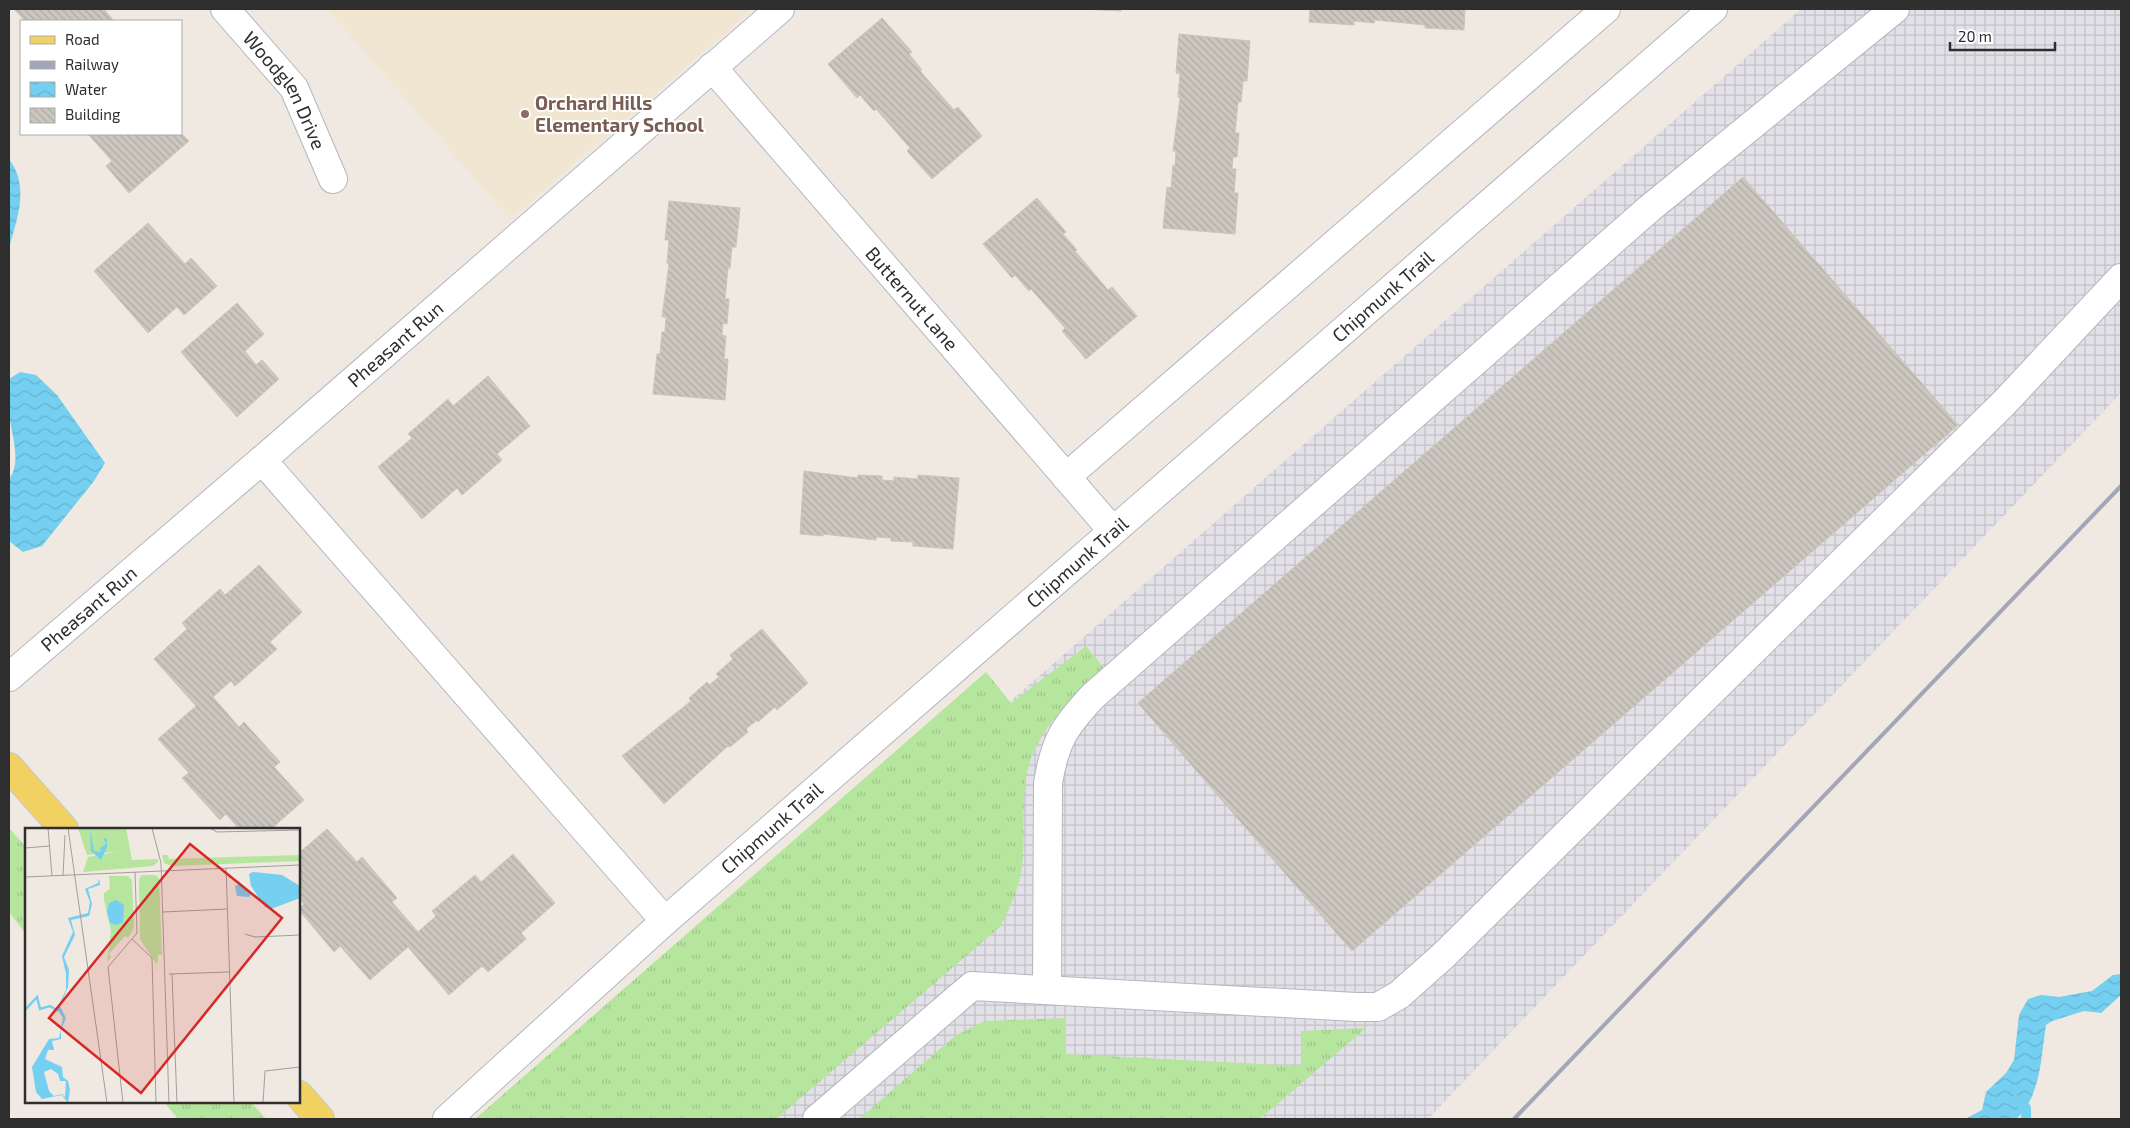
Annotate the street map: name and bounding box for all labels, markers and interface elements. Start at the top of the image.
legend [20,20,182,135]
scale bar [1950,20,2055,52]
street label: Woodglen Drive [239,26,331,153]
text: 20 m [1958,27,1992,45]
text: Road [65,30,100,48]
text: Railway [65,55,119,73]
text: Water [65,80,107,98]
place label: Orchard Hills Elementary School [535,91,705,137]
text: Building [65,105,121,123]
marker: Orchard Hills Elementary School [519,108,531,120]
street label: Butternut Lane [861,242,964,355]
street label: Chipmunk Trail [1327,245,1438,346]
street label: Pheasant Run [342,296,447,391]
street label: Chipmunk Trail [1021,511,1133,612]
street label: Pheasant Run [36,561,141,656]
street label: Chipmunk Trail [716,777,827,878]
inset map [25,828,300,1103]

